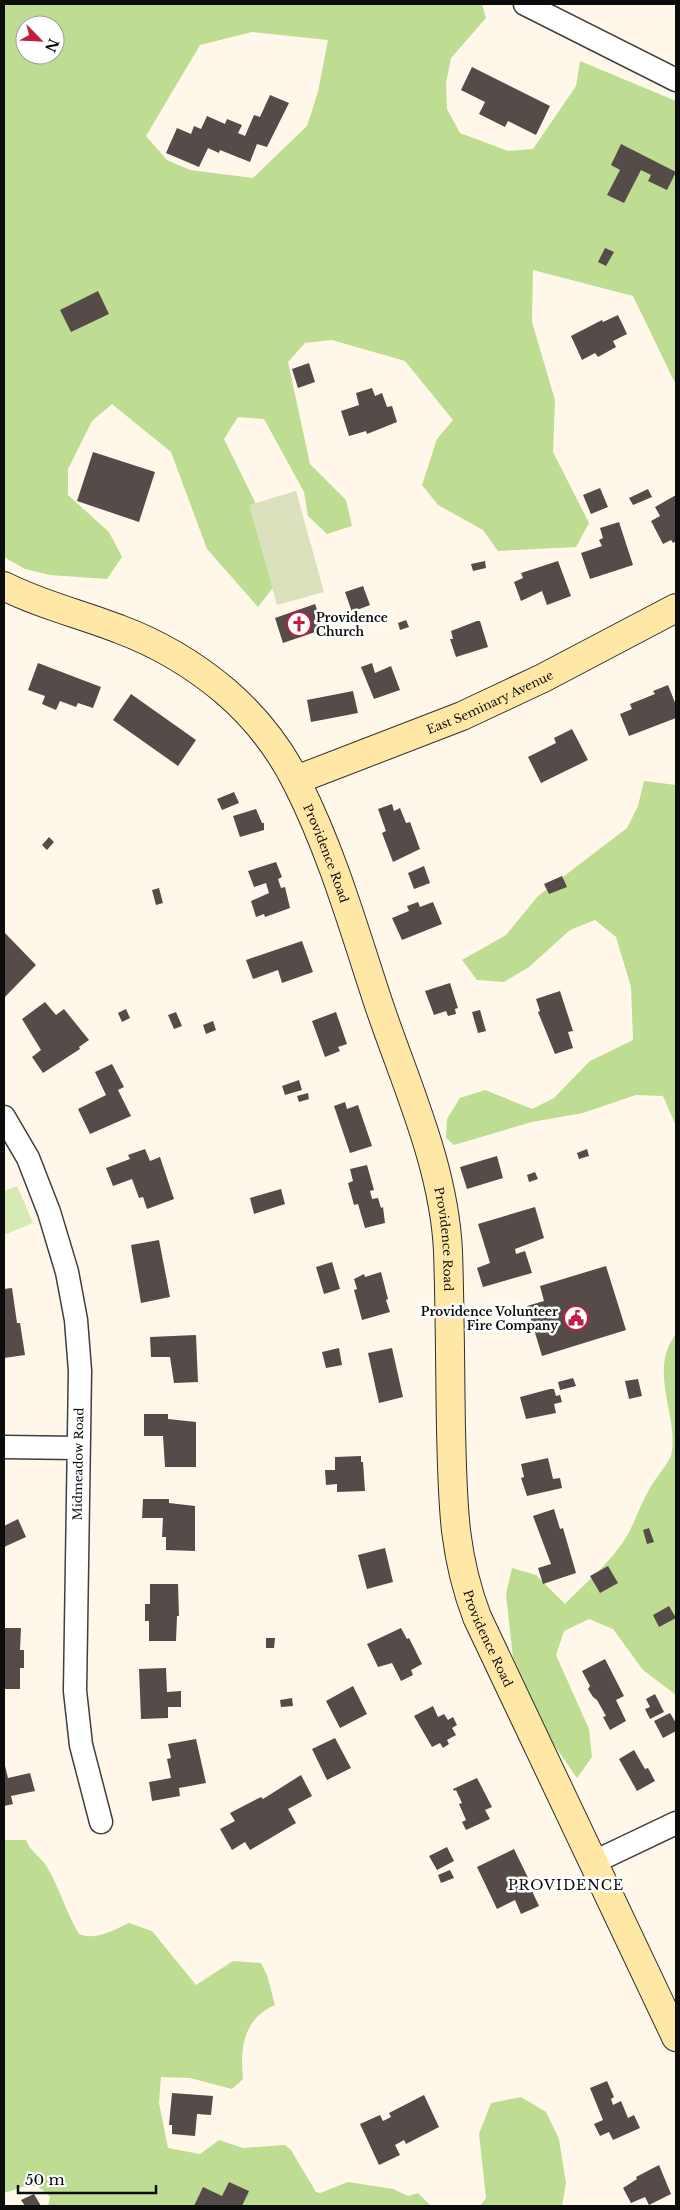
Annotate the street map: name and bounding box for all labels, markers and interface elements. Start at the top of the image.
north arrow [15,15,65,65]
text: N [41,36,63,55]
place label: Providence Church [316,610,388,639]
church icon: Providence Church [286,611,312,637]
street label: East Seminary Avenue [424,667,556,736]
street label: Providence Road [301,801,353,905]
street label: Providence Road [432,1186,457,1291]
place label: Providence Volunteer Fire Company [421,1304,558,1333]
public building icon: Providence Volunteer Fire Company [563,1305,589,1331]
street label: Midmeadow Road [70,1408,86,1520]
street label: Providence Road [461,1588,517,1689]
district label: PROVIDENCE [508,1876,624,1894]
scale bar [18,2162,155,2194]
text: 50 m [25,2170,65,2189]

